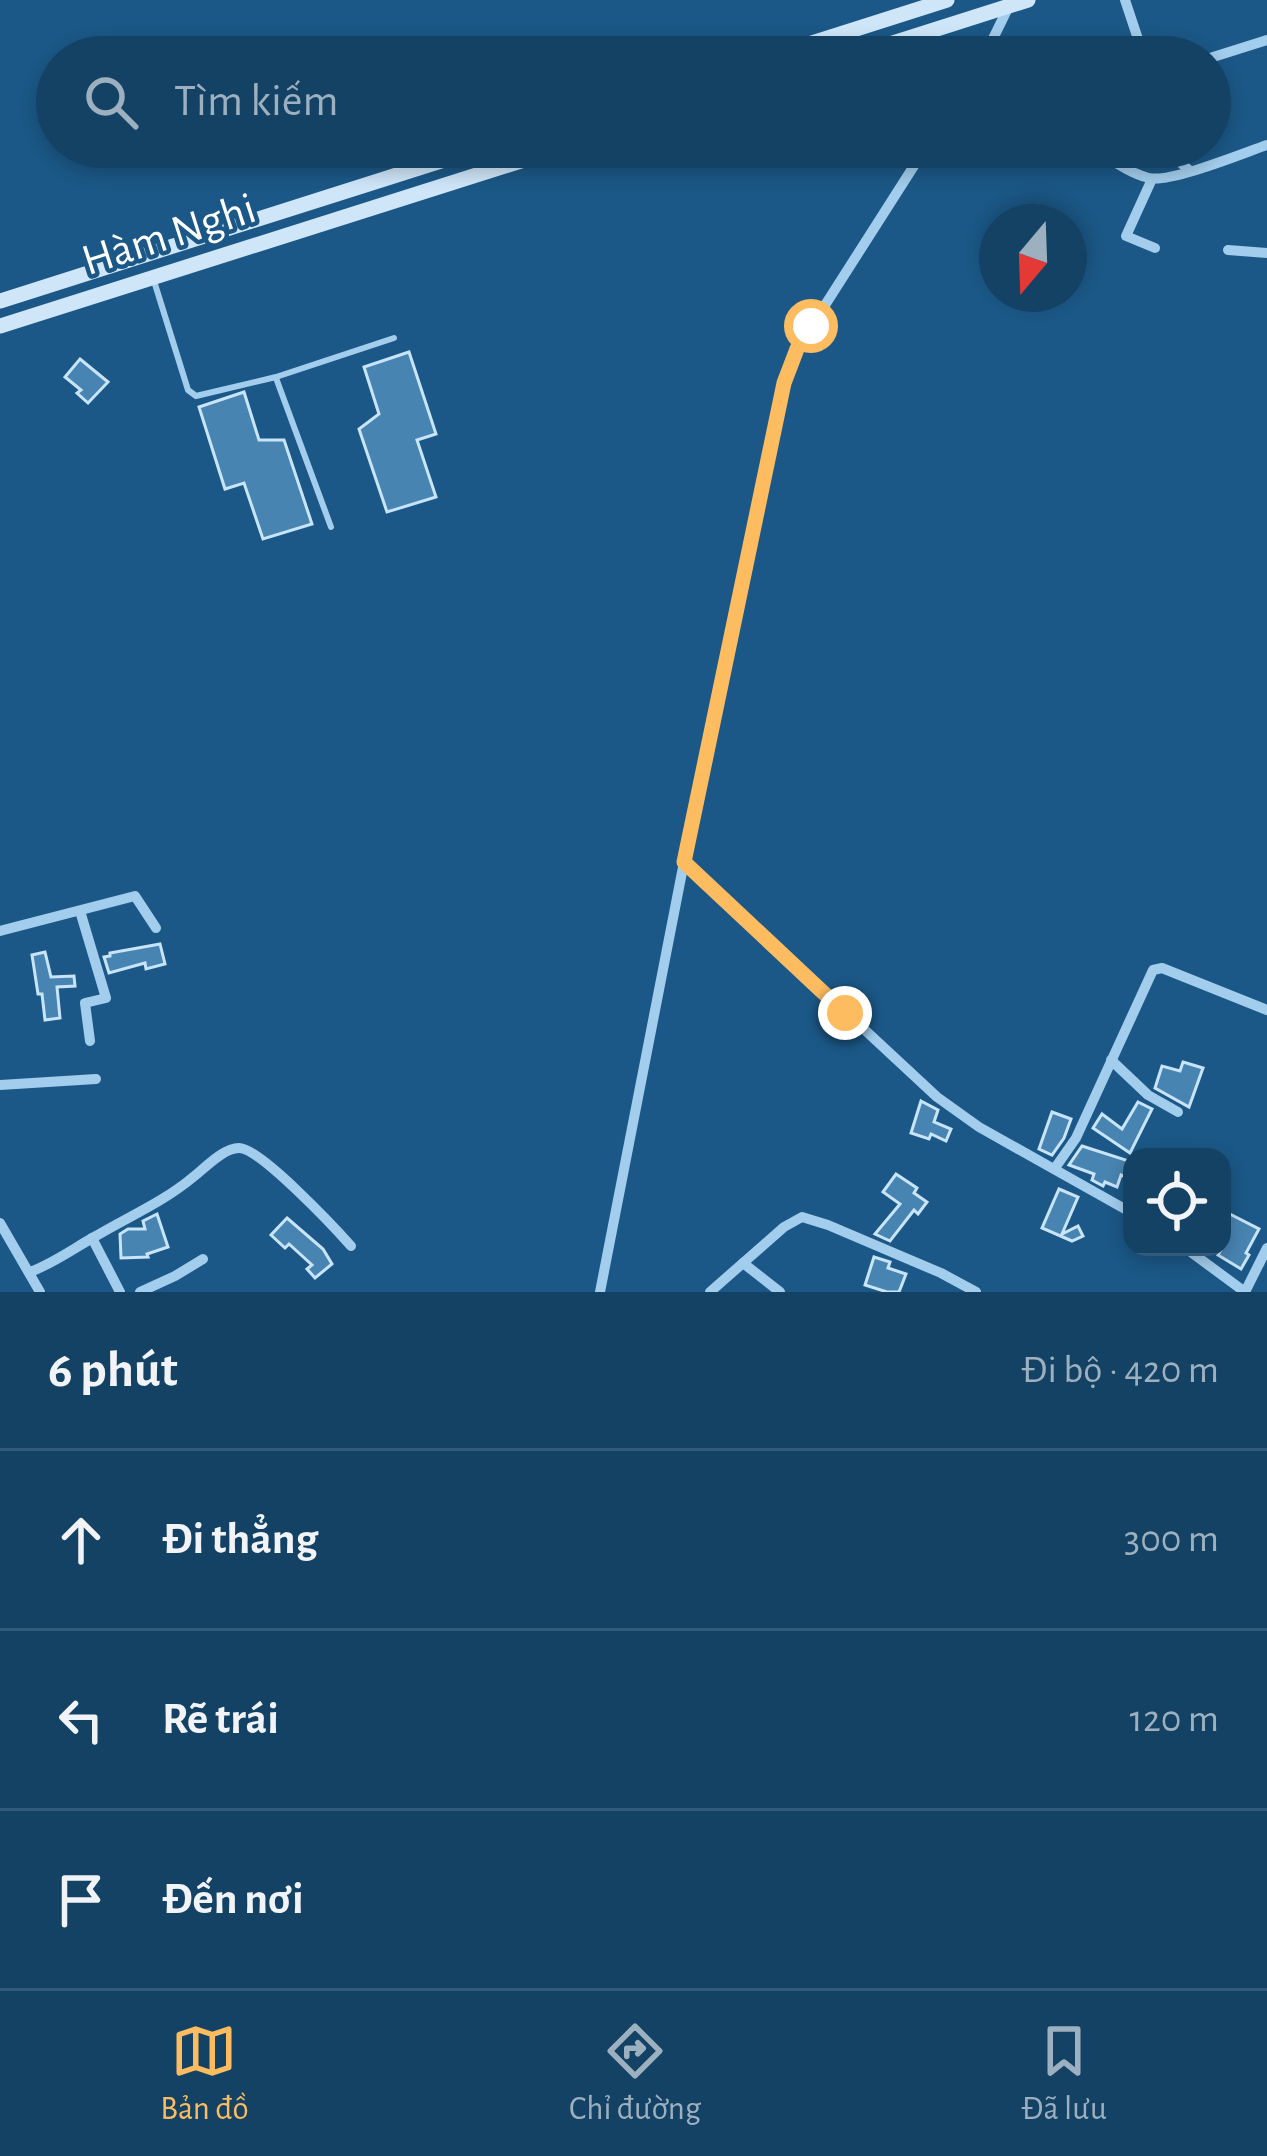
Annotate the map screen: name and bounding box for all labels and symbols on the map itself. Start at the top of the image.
street label: Hàm Nghi [77,186,261,284]
north arrow [979,204,1087,312]
route start [784,299,838,353]
route end [818,986,872,1040]

